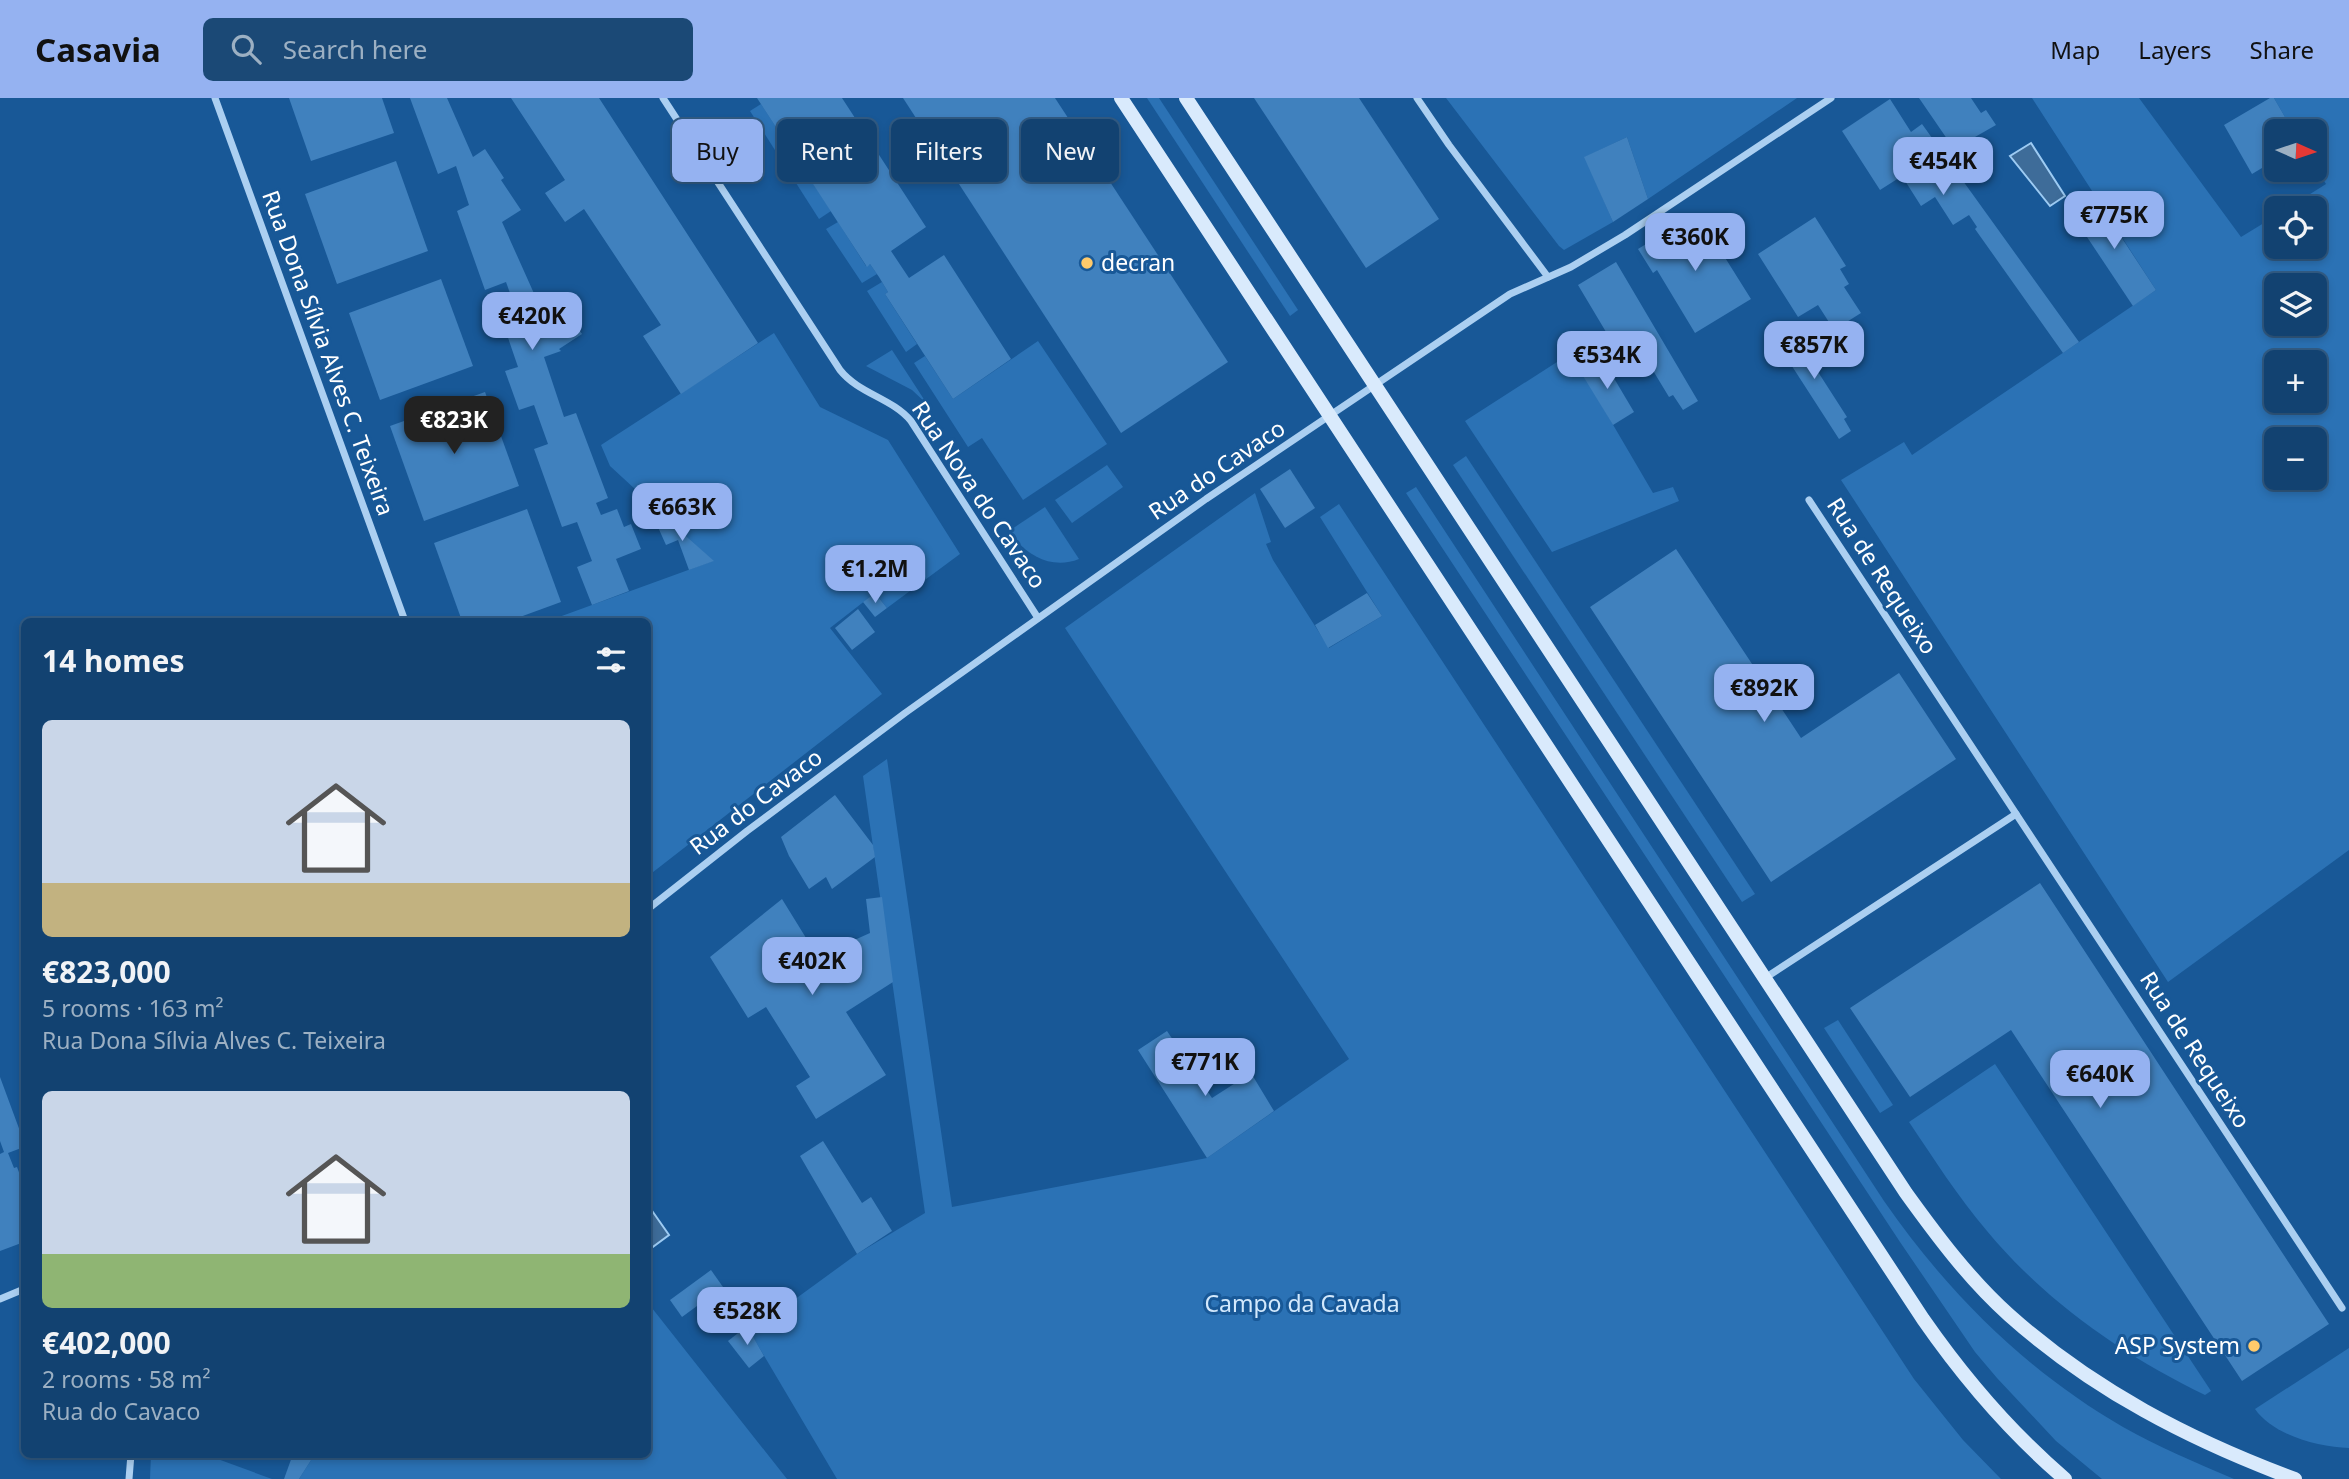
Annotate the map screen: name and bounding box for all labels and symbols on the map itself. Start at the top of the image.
north arrow [2264,119,2328,182]
pin: €454K [1894,138,1992,197]
street label: Rua Dona Sílvia Alves C. Teixeira [255,186,403,520]
pin: €775K [2065,192,2163,251]
pin: €360K [1646,214,1744,273]
place label: decran [1101,246,1175,278]
marker: decran [1079,255,1095,271]
pin: €420K [483,292,581,352]
pin: €857K [1765,322,1863,381]
pin: €534K [1558,331,1656,391]
street label: Rua Nova do Cavaco [905,394,1055,595]
pin: €823K [405,396,503,456]
street label: Rua do Cavaco [1142,412,1291,527]
pin: €663K [633,484,731,543]
street label: Rua de Requeixo [1820,491,1945,660]
pin: €1.2M [826,546,924,605]
pin: €892K [1715,664,1813,724]
street label: Rua do Cavaco [683,741,828,862]
pin: €402K [763,937,861,997]
street label: Rua de Requeixo [2133,965,2258,1134]
pin: €771K [1156,1038,1254,1098]
pin: €640K [2051,1051,2149,1110]
park label: Campo da Cavada [1204,1287,1400,1319]
pin: €528K [698,1288,796,1347]
place label: ASP System [2115,1329,2240,1361]
marker: ASP System [2246,1338,2262,1354]

